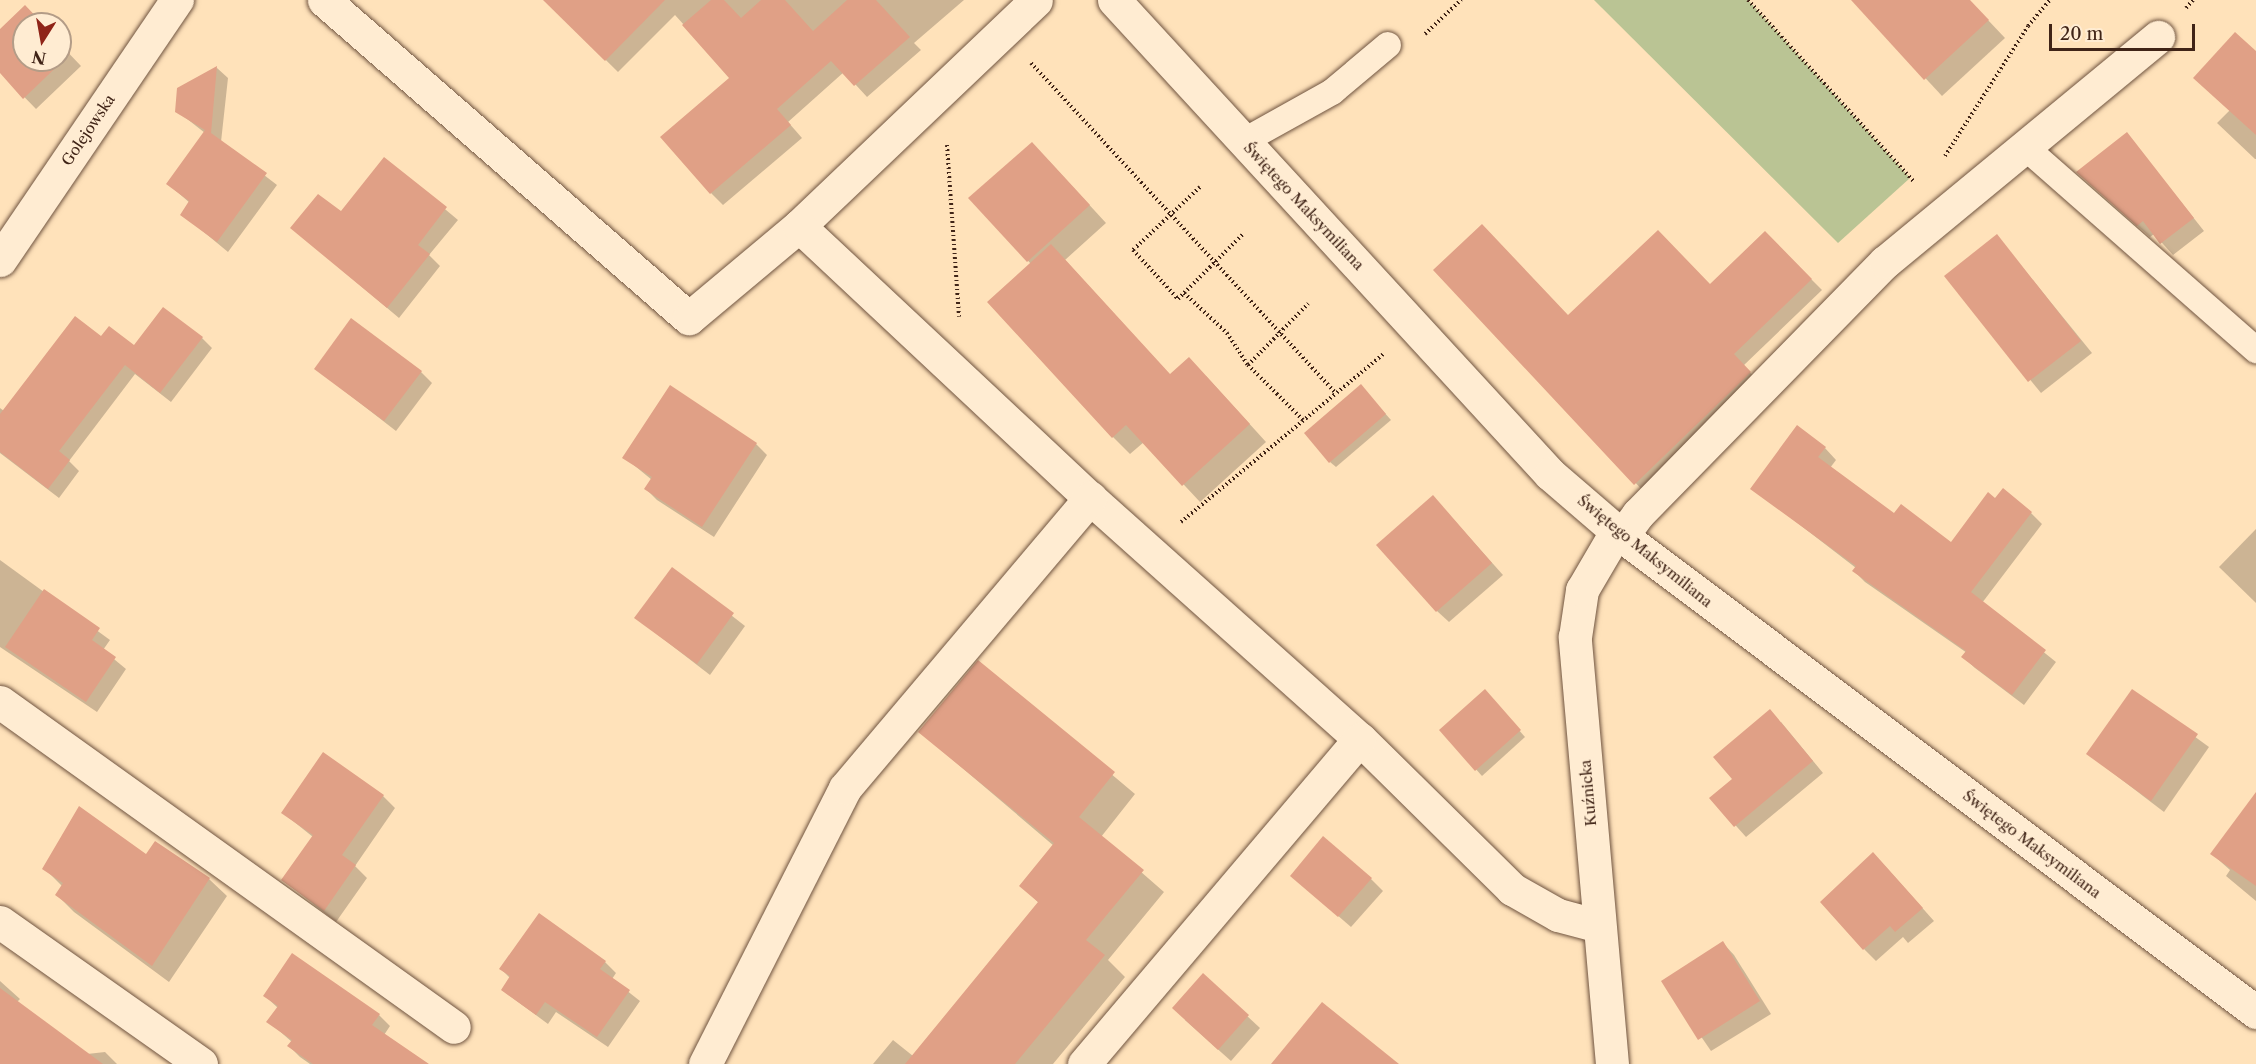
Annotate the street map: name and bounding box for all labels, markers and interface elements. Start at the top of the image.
north arrow [12,12,72,72]
scale bar [2052,12,2198,50]
text: 20 m [2060,23,2103,45]
text: N [30,47,48,69]
street label: Golejowska [58,91,118,169]
street label: Świętego Maksymiliana [1240,138,1368,274]
street label: Świętego Maksymiliana [1574,491,1716,611]
street label: Kuźnicka [1576,759,1600,827]
street label: Świętego Maksymiliana [1959,786,2105,902]

